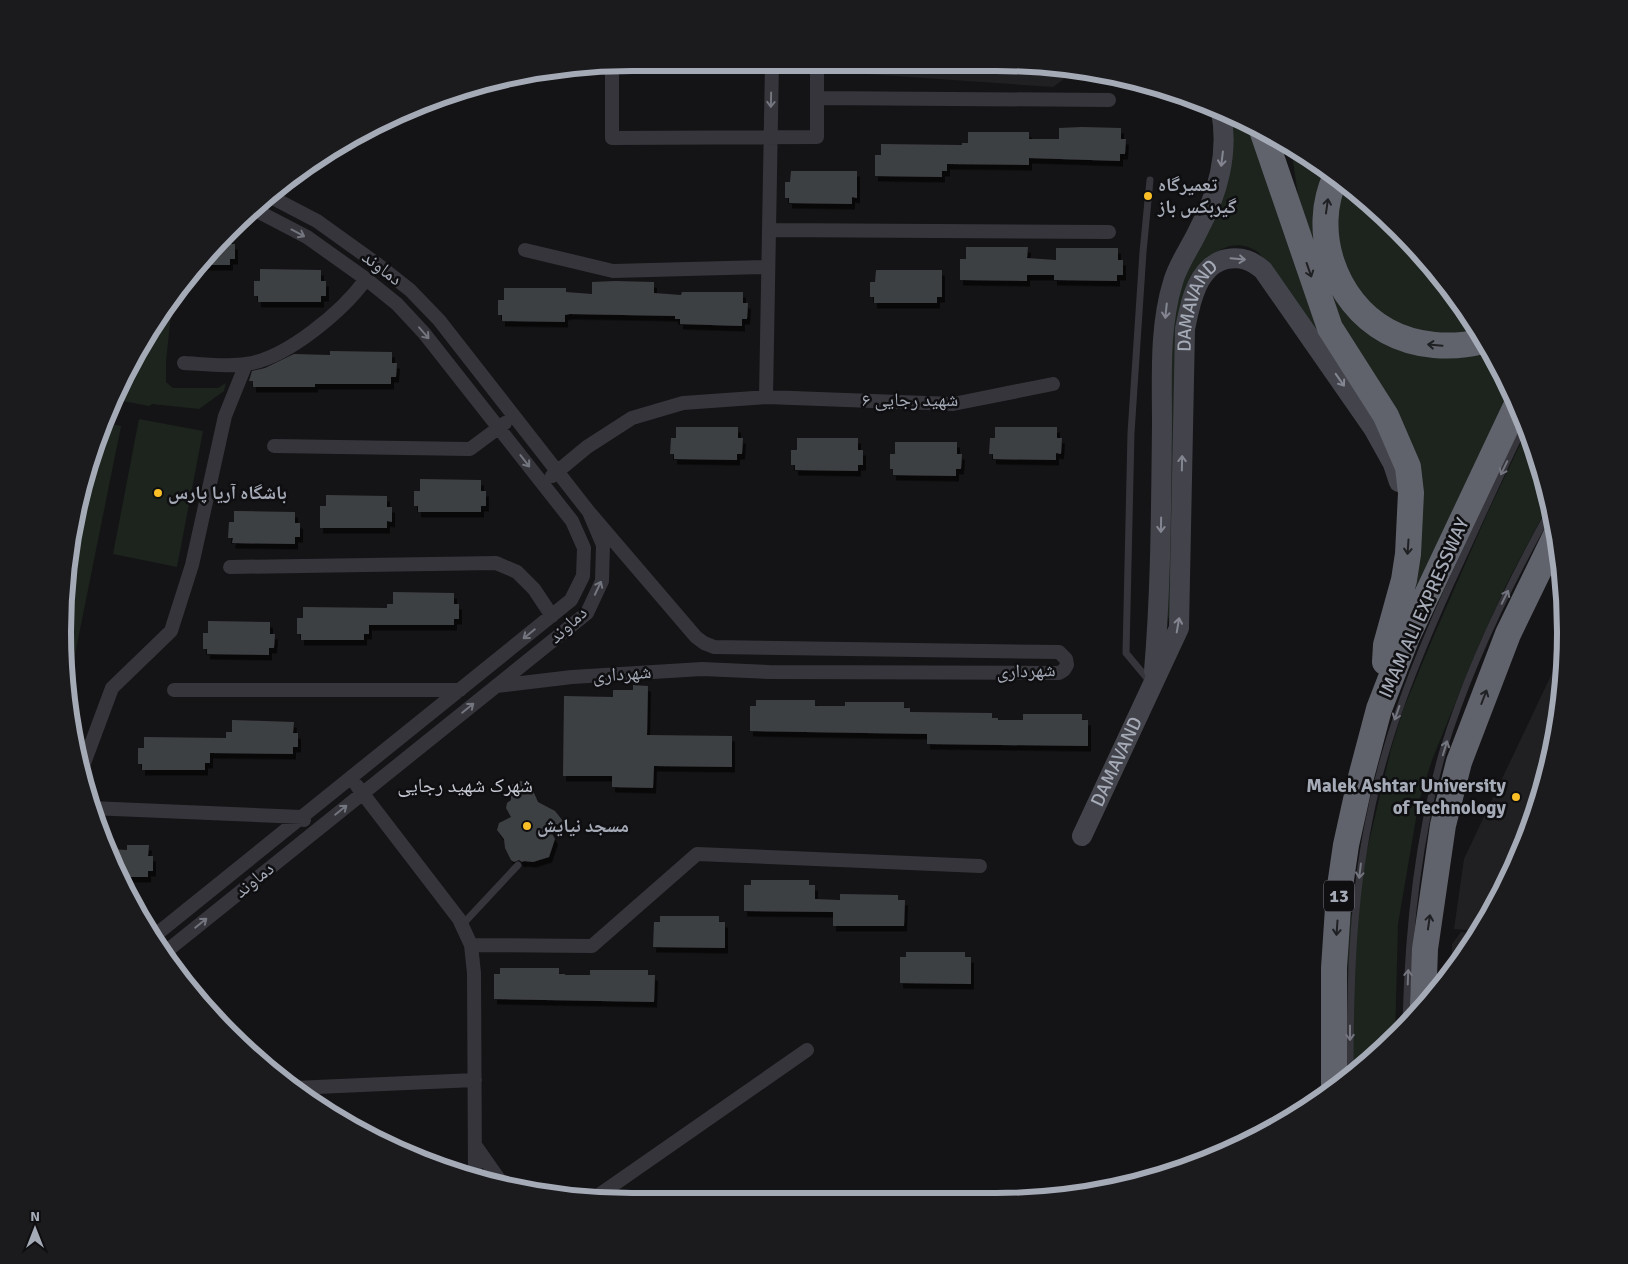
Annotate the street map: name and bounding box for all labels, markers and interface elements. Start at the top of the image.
one-way arrow [766,92,776,108]
one-way arrow [1217,151,1227,167]
place label: تعمیرگاه گیربکس باز [1157,173,1237,219]
marker: تعمیرگاه گیربکس باز [1142,190,1154,202]
one-way arrow [1322,199,1332,215]
one-way arrow [290,228,305,238]
street label: دماوند [357,245,407,291]
street label: DAMAVAND [1173,254,1223,352]
one-way arrow [1230,254,1246,263]
one-way arrow [1305,261,1314,277]
one-way arrow [1161,302,1171,318]
one-way arrow [419,327,430,340]
one-way arrow [1427,340,1443,350]
one-way arrow [1335,373,1345,387]
street label: شهید رجایی ۶ [862,388,958,412]
one-way arrow [520,454,530,468]
one-way arrow [1177,455,1187,472]
one-way arrow [1499,460,1508,475]
place label: باشگاه آریا پارس [168,481,287,505]
marker: باشگاه آریا پارس [152,487,164,499]
street label: IMAM ALI EXPRESSWAY [1373,514,1475,702]
one-way arrow [1156,517,1165,533]
one-way arrow [1404,539,1413,555]
one-way arrow [594,581,604,596]
one-way arrow [1500,590,1510,605]
street label: دماوند [544,601,593,649]
one-way arrow [1174,618,1184,634]
one-way arrow [523,629,536,640]
street label: شهرداری [996,658,1056,684]
street label: شهرداری [592,660,652,688]
one-way arrow [1480,690,1489,705]
one-way arrow [461,703,474,714]
one-way arrow [1392,705,1401,720]
street label: DAMAVAND [1085,713,1148,810]
one-way arrow [1440,740,1450,756]
district label: شهرک شهید رجایی [397,773,533,798]
place label: Malek Ashtar University of Technology [1306,774,1507,820]
marker: Malek Ashtar University of Technology [1510,791,1522,803]
one-way arrow [334,805,347,816]
place label: مسجد نیایش [537,814,629,838]
marker: مسجد نیایش [521,820,533,832]
street label: دماوند [229,857,279,903]
one-way arrow [1355,863,1365,879]
road number: 13 [1324,880,1354,911]
one-way arrow [1424,914,1434,930]
one-way arrow [194,918,207,929]
one-way arrow [1332,920,1342,936]
one-way arrow [1403,969,1412,985]
one-way arrow [1345,1024,1355,1041]
north arrow [10,1204,60,1254]
text: N [30,1208,40,1225]

